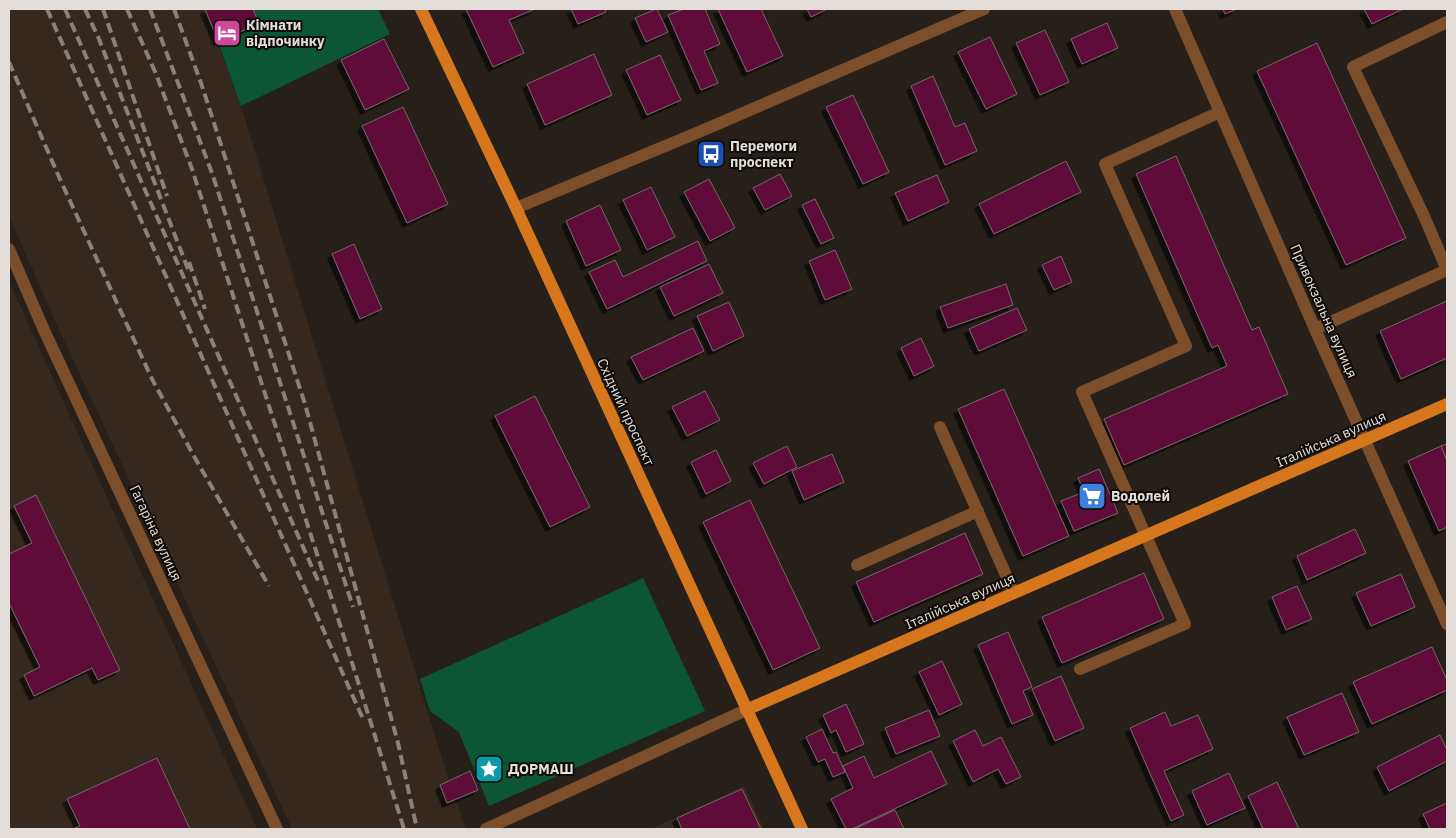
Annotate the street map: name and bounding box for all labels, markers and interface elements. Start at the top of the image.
place label: Кімнати відпочинку [246,16,325,50]
hotel icon: Кімнати відпочинку [212,18,242,48]
place label: Перемоги проспект [730,137,797,171]
bus stop icon: Перемоги проспект [696,139,726,169]
street label: Привокзальна вулиця [1286,241,1362,381]
street label: Східний проспект [593,355,659,469]
street label: Італійська вулиця [1273,407,1389,471]
supermarket icon: Водолей [1077,481,1107,511]
street label: Гагаріна вулиця [126,482,186,584]
place label: Водолей [1111,487,1170,505]
street label: Італійська вулиця [902,569,1018,633]
place icon: ДОРМАШ [474,754,504,784]
place label: ДОРМАШ [508,760,574,778]

